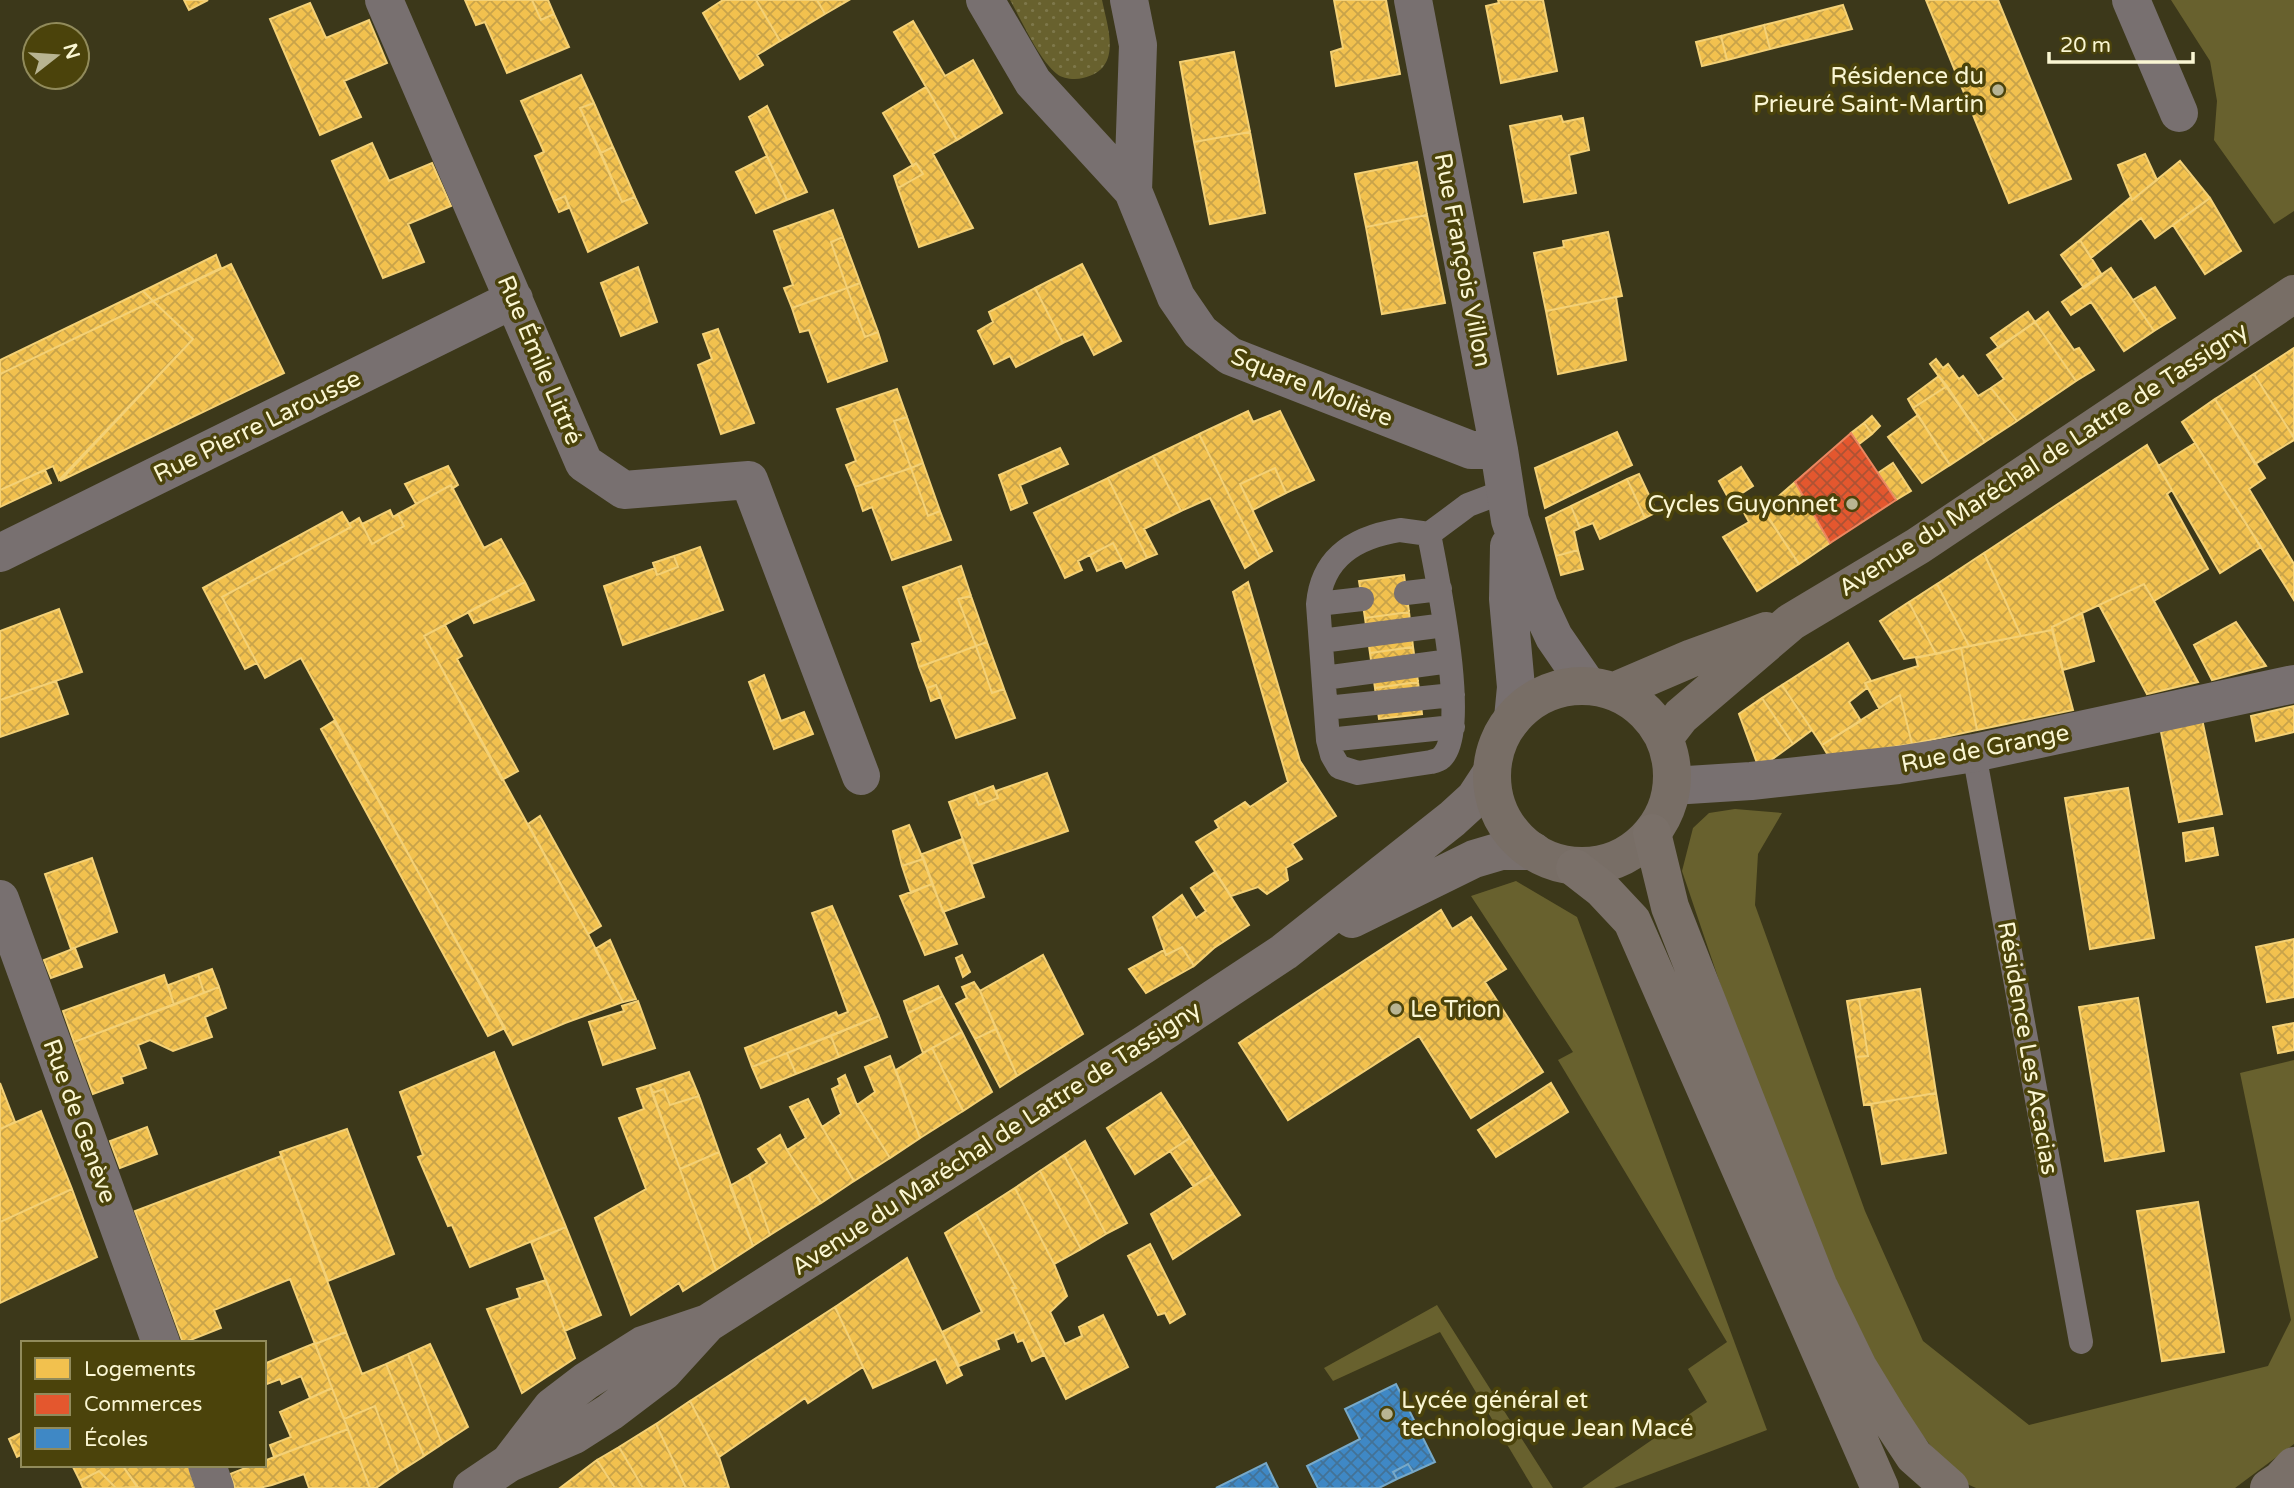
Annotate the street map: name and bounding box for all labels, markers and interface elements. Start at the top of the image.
north arrow [21,21,91,91]
scale bar [2049,21,2192,65]
text: 20 m [2060,33,2111,58]
text: N [59,41,84,62]
place label: Résidence du Prieuré Saint-Martin [1753,62,1984,119]
marker: Résidence du Prieuré Saint-Martin [1990,82,2006,98]
street label: Rue François Villon [1428,151,1497,370]
street label: Rue Émile Littré [491,271,589,449]
street label: Avenue du Maréchal de Lattre de Tassigny [1833,316,2253,603]
street label: Square Molière [1227,342,1397,433]
street label: Rue Pierre Larousse [149,364,366,489]
place label: Cycles Guyonnet [1648,490,1838,519]
marker: Cycles Guyonnet [1844,496,1860,512]
street label: Rue de Grange [1899,718,2072,779]
street label: Résidence Les Acacias [1991,919,2064,1177]
street label: Avenue du Maréchal de Lattre de Tassigny [786,995,1206,1282]
place label: Le Trion [1410,995,1501,1024]
marker: Le Trion [1388,1001,1404,1017]
street label: Rue de Genève [36,1035,123,1207]
legend [21,1341,266,1467]
text: Logements [84,1357,196,1382]
place label: Lycée général et technologique Jean Macé [1401,1386,1694,1443]
text: Commerces [84,1392,202,1417]
marker: Lycée général et technologique Jean Macé [1379,1406,1395,1422]
text: Écoles [84,1427,148,1452]

